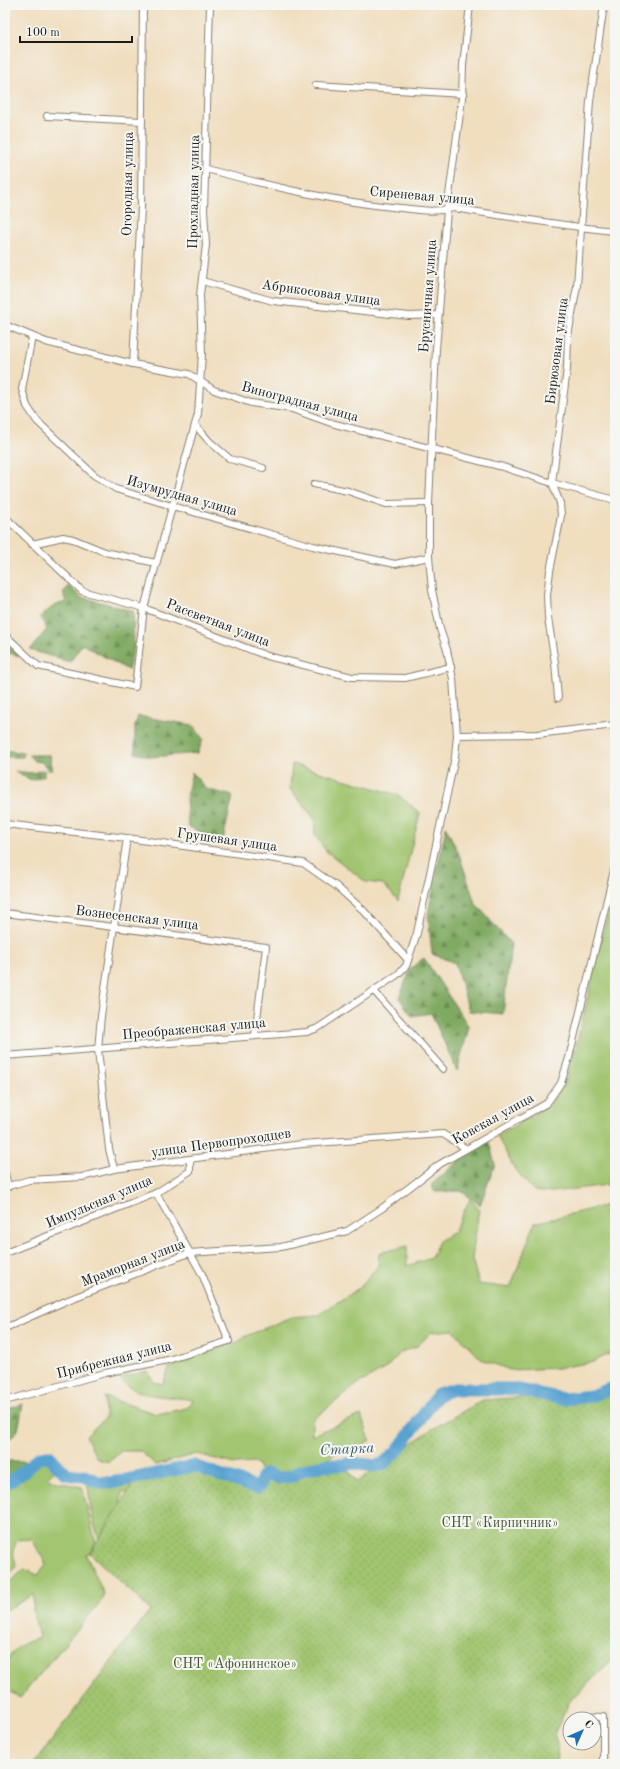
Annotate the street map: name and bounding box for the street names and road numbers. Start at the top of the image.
street label: Огородная улица [120,132,136,236]
street label: Прохладная улица [186,135,202,249]
street label: Сиреневая улица [369,184,475,208]
street label: Брусничная улица [417,239,439,353]
street label: Абрикосовая улица [261,278,382,308]
street label: Бирюзовая улица [543,297,571,405]
street label: Виноградная улица [240,380,360,424]
street label: Изумрудная улица [125,473,239,519]
street label: Рассветная улица [164,597,272,649]
street label: Грушевая улица [176,826,278,854]
street label: Вознесенская улица [75,903,200,933]
street label: Преображенская улица [122,1016,266,1042]
street label: Ковская улица [450,1091,536,1147]
street label: улица Первопроходцев [150,1126,292,1160]
street label: Импульсная улица [44,1173,154,1231]
street label: Мраморная улица [79,1237,187,1289]
street label: Прибрежная улица [55,1339,173,1381]

